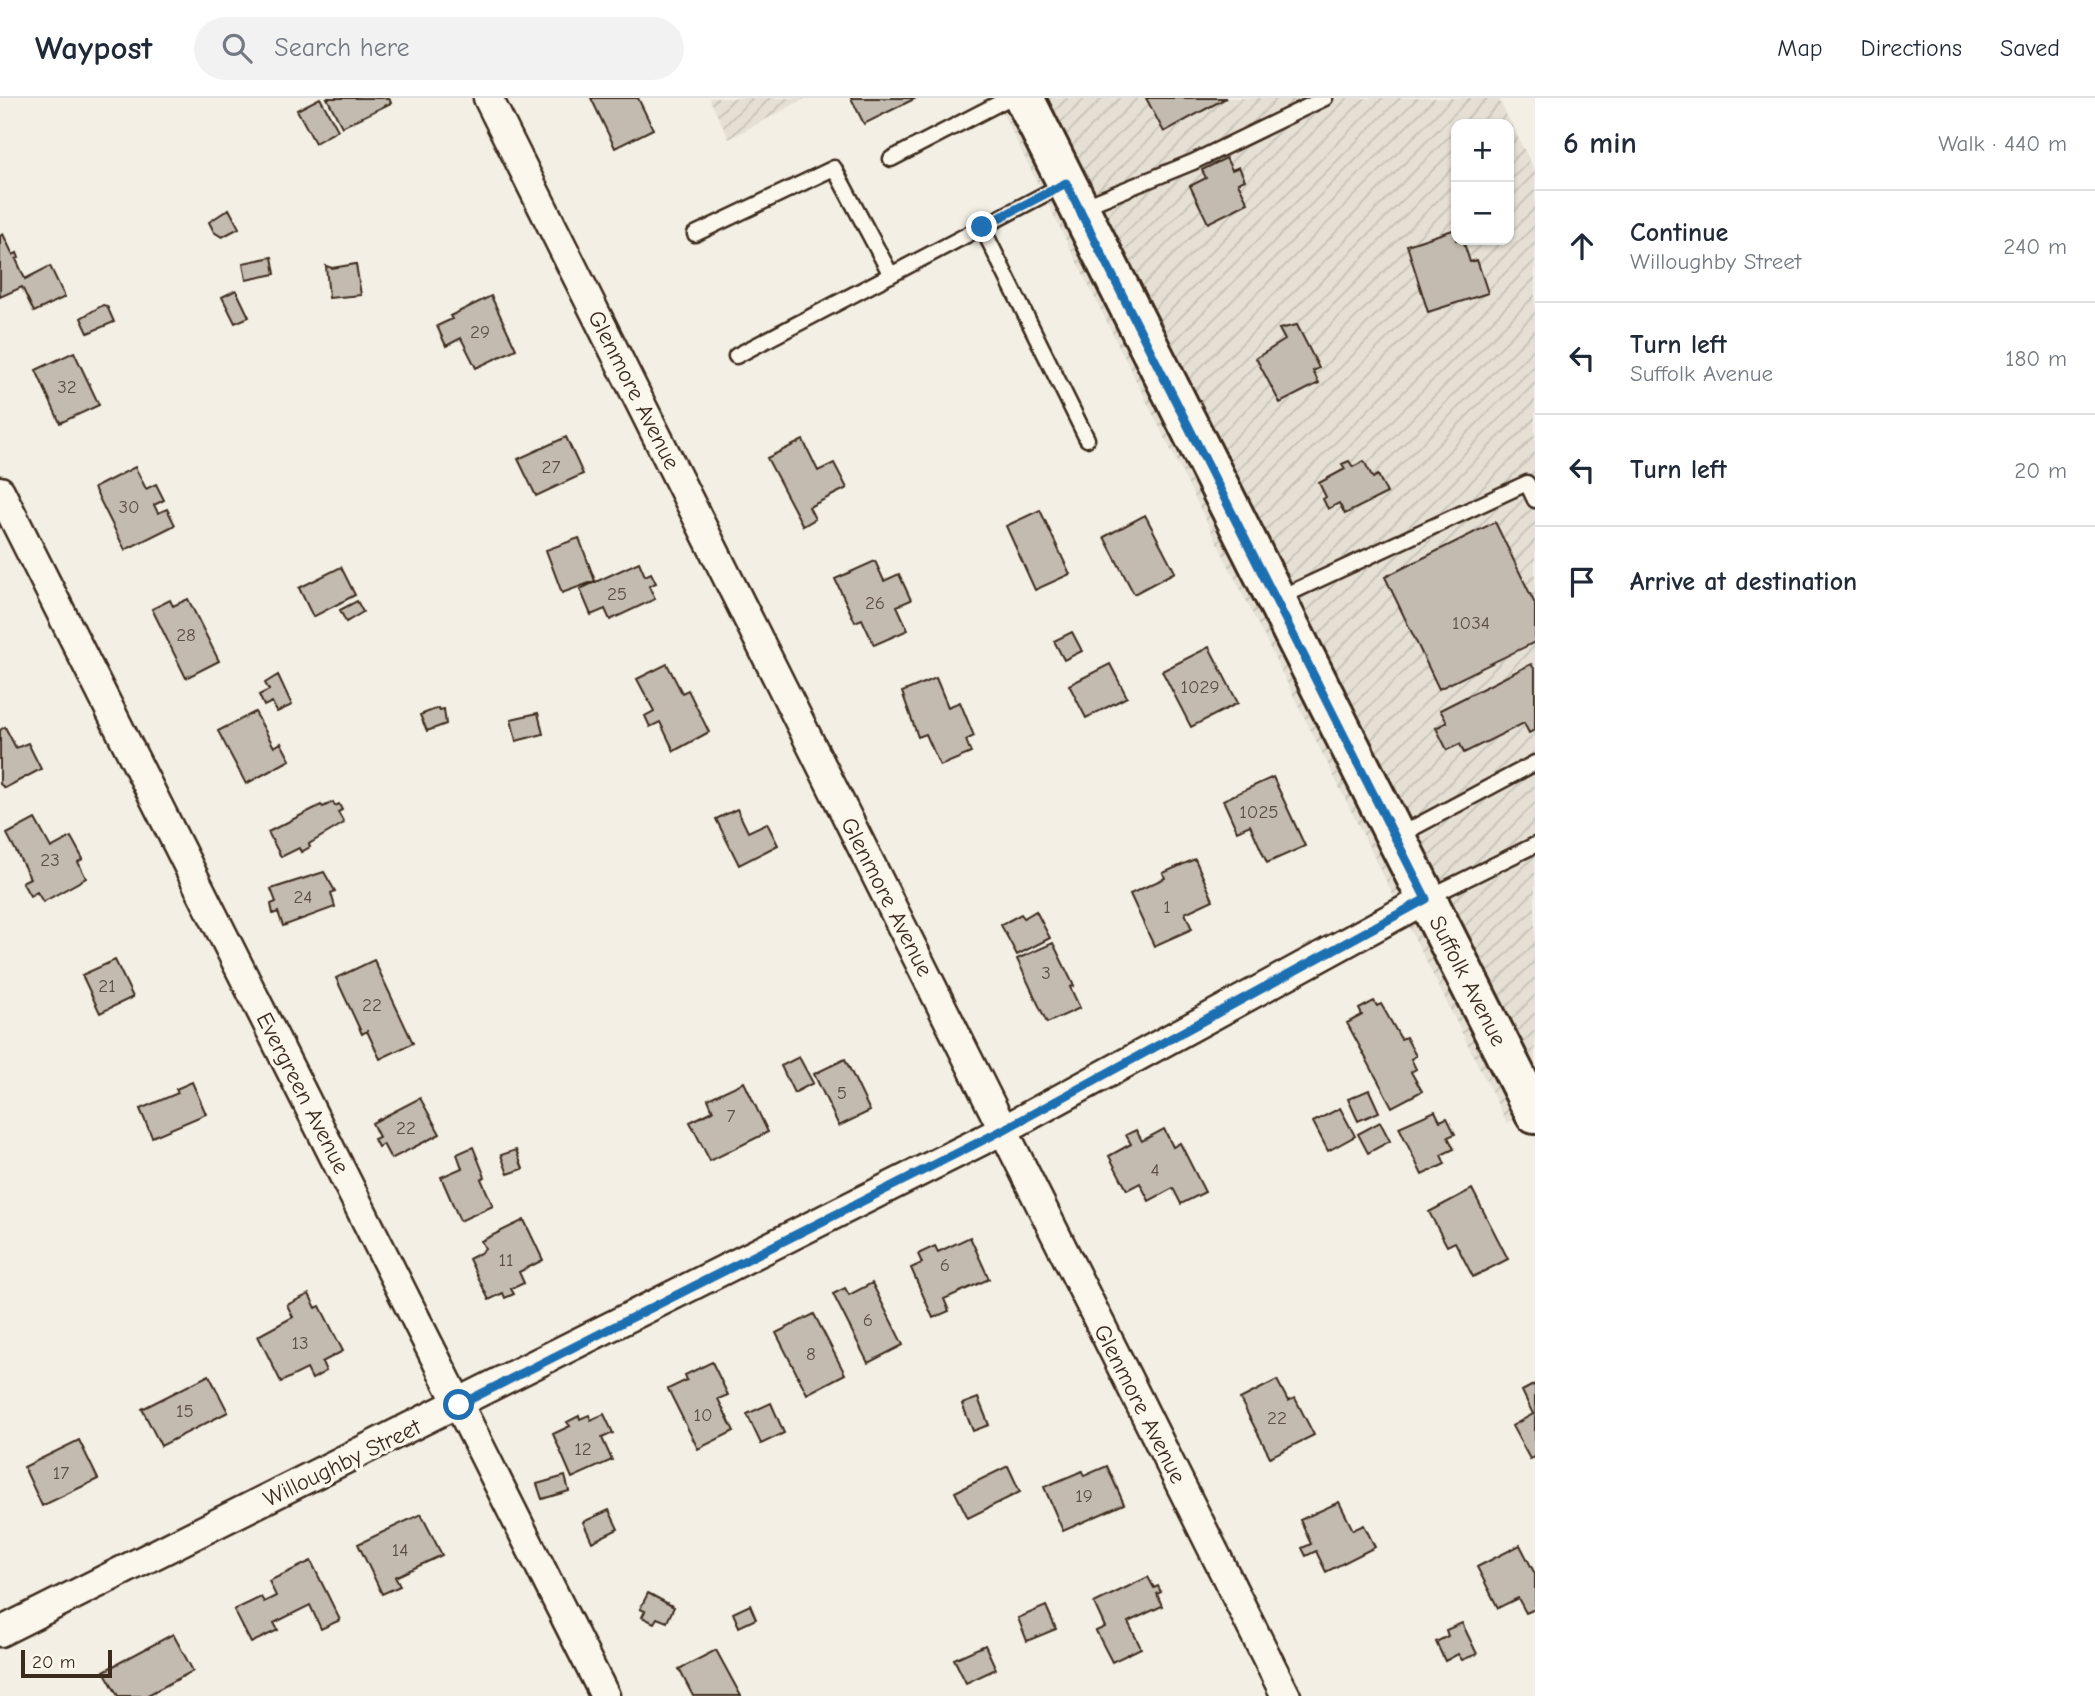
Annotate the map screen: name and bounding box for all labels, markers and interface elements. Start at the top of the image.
search box [194,17,684,80]
text: Waypost [35,29,152,67]
icon: search [218,29,256,67]
text: Search here [274,33,410,63]
text: Map [1777,34,1823,62]
text: Directions [1861,34,1962,62]
text: Saved [2000,34,2060,62]
map controls [1451,119,1514,245]
button: + [1451,119,1514,182]
text: 6 min [1563,126,1637,161]
text: Walk · 440 m [1938,130,2067,157]
button: − [1451,182,1514,245]
route end [966,211,997,242]
text: Continue [1630,218,1728,248]
icon: ahead [1563,227,1601,265]
text: 240 m [2003,233,2067,260]
text: Willoughby Street [1630,248,1801,275]
street label: Glenmore Avenue [582,306,686,474]
house number: 29 [470,321,490,343]
text: Turn left [1630,330,1727,360]
icon: left [1563,339,1601,377]
text: 180 m [2005,345,2067,372]
text: Suffolk Avenue [1630,360,1773,387]
house number: 32 [57,376,77,398]
icon: left [1563,451,1601,489]
text: Turn left [1630,455,1727,485]
house number: 27 [542,456,560,478]
text: 20 m [2014,457,2067,484]
house number: 30 [118,496,140,518]
icon: arrive [1563,563,1601,601]
text: Arrive at destination [1630,567,1857,597]
house number: 25 [607,583,627,605]
house number: 26 [865,592,885,614]
house number: 1034 [1452,612,1490,634]
house number: 28 [176,624,196,646]
house number: 1029 [1180,676,1220,698]
house number: 1025 [1239,801,1279,823]
street label: Glenmore Avenue [835,813,939,981]
house number: 23 [40,849,60,871]
house number: 24 [293,886,313,908]
house number: 1 [1163,896,1171,918]
street label: Suffolk Avenue [1424,911,1512,1051]
house number: 3 [1041,962,1051,984]
house number: 21 [98,975,116,997]
house number: 22 [362,994,382,1016]
street label: Evergreen Avenue [251,1008,355,1178]
house number: 5 [837,1082,847,1104]
house number: 7 [727,1105,736,1127]
house number: 22 [396,1117,416,1139]
house number: 4 [1150,1159,1160,1181]
house number: 11 [498,1249,514,1271]
house number: 6 [940,1254,950,1276]
house number: 6 [863,1309,873,1331]
street label: Glenmore Avenue [1088,1320,1192,1488]
house number: 13 [291,1332,309,1354]
house number: 8 [806,1343,816,1365]
route start [443,1389,474,1420]
house number: 15 [176,1400,194,1422]
house number: 10 [693,1404,713,1426]
house number: 22 [1267,1407,1287,1429]
street label: Willoughby Street [259,1413,426,1513]
house number: 12 [574,1438,592,1460]
house number: 17 [53,1462,69,1484]
house number: 19 [1075,1485,1093,1507]
house number: 14 [392,1539,408,1561]
scale bar [21,1647,112,1679]
text: 20 m [32,1651,76,1673]

